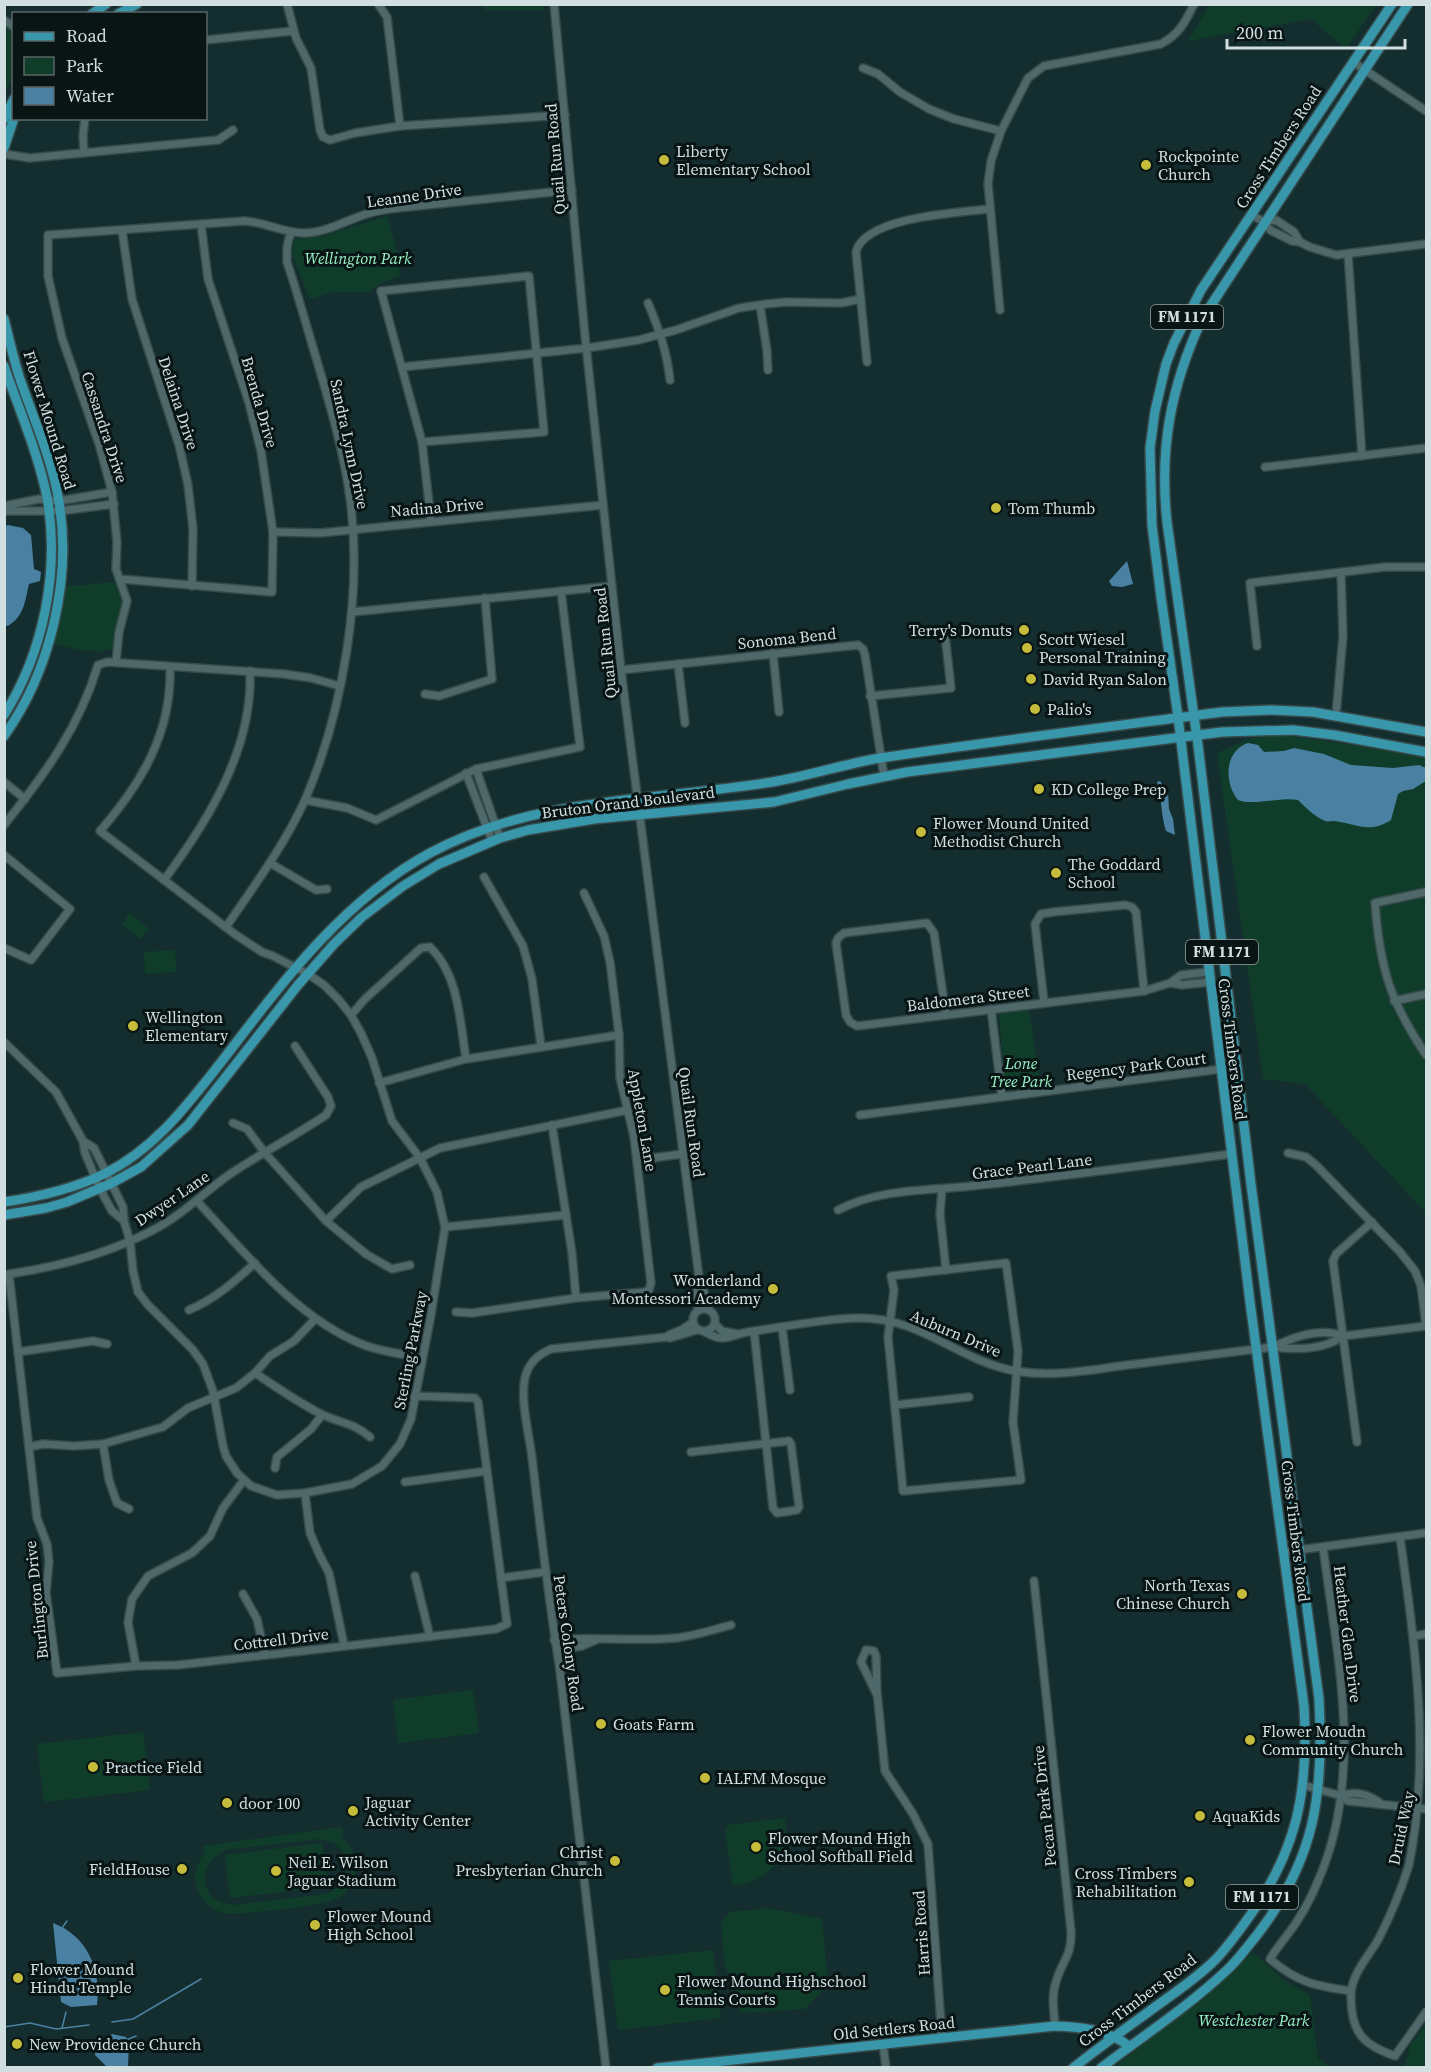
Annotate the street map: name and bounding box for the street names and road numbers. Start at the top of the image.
street label: Cross Timbers Road [1230,81,1326,213]
street label: Quail Run Road [539,103,571,215]
street label: Leanne Drive [365,177,463,213]
road number: FM 1171 [1151,305,1223,329]
street label: Flower Mound Road [18,348,82,492]
street label: Delaina Drive [154,353,204,453]
street label: Brenda Drive [236,354,284,450]
street label: Cassandra Drive [77,368,133,486]
street label: Sandra Lynn Drive [325,377,375,511]
street label: Nadina Drive [389,492,485,522]
street label: Quail Run Road [588,587,622,699]
street label: Sonoma Bend [737,622,837,654]
street label: Bruton Orand Boulevard [540,780,716,824]
road number: FM 1171 [1186,940,1258,964]
street label: Cross Timbers Road [1213,977,1253,1121]
street label: Baldomera Street [906,979,1031,1016]
street label: Regency Park Court [1065,1046,1208,1086]
street label: Quail Run Road [673,1065,711,1179]
street label: Appleton Lane [623,1067,663,1173]
street label: Grace Pearl Lane [971,1148,1093,1184]
street label: Dwyer Lane [130,1165,214,1231]
street label: Sterling Parkway [388,1288,432,1411]
street label: Auburn Drive [907,1304,1005,1362]
street label: Cross Timbers Road [1276,1459,1316,1603]
street label: Burlington Drive [19,1540,53,1660]
street label: Heather Glen Drive [1329,1564,1367,1704]
street label: Peters Colony Road [549,1573,589,1713]
street label: Cottrell Drive [232,1622,330,1656]
street label: Pecan Park Drive [1027,1744,1061,1868]
street label: Druid Way [1382,1788,1420,1867]
road number: FM 1171 [1226,1885,1298,1909]
street label: Harris Road [907,1890,935,1976]
street label: Cross Timbers Road [1073,1948,1201,2052]
street label: Old Settlers Road [832,2011,956,2045]

